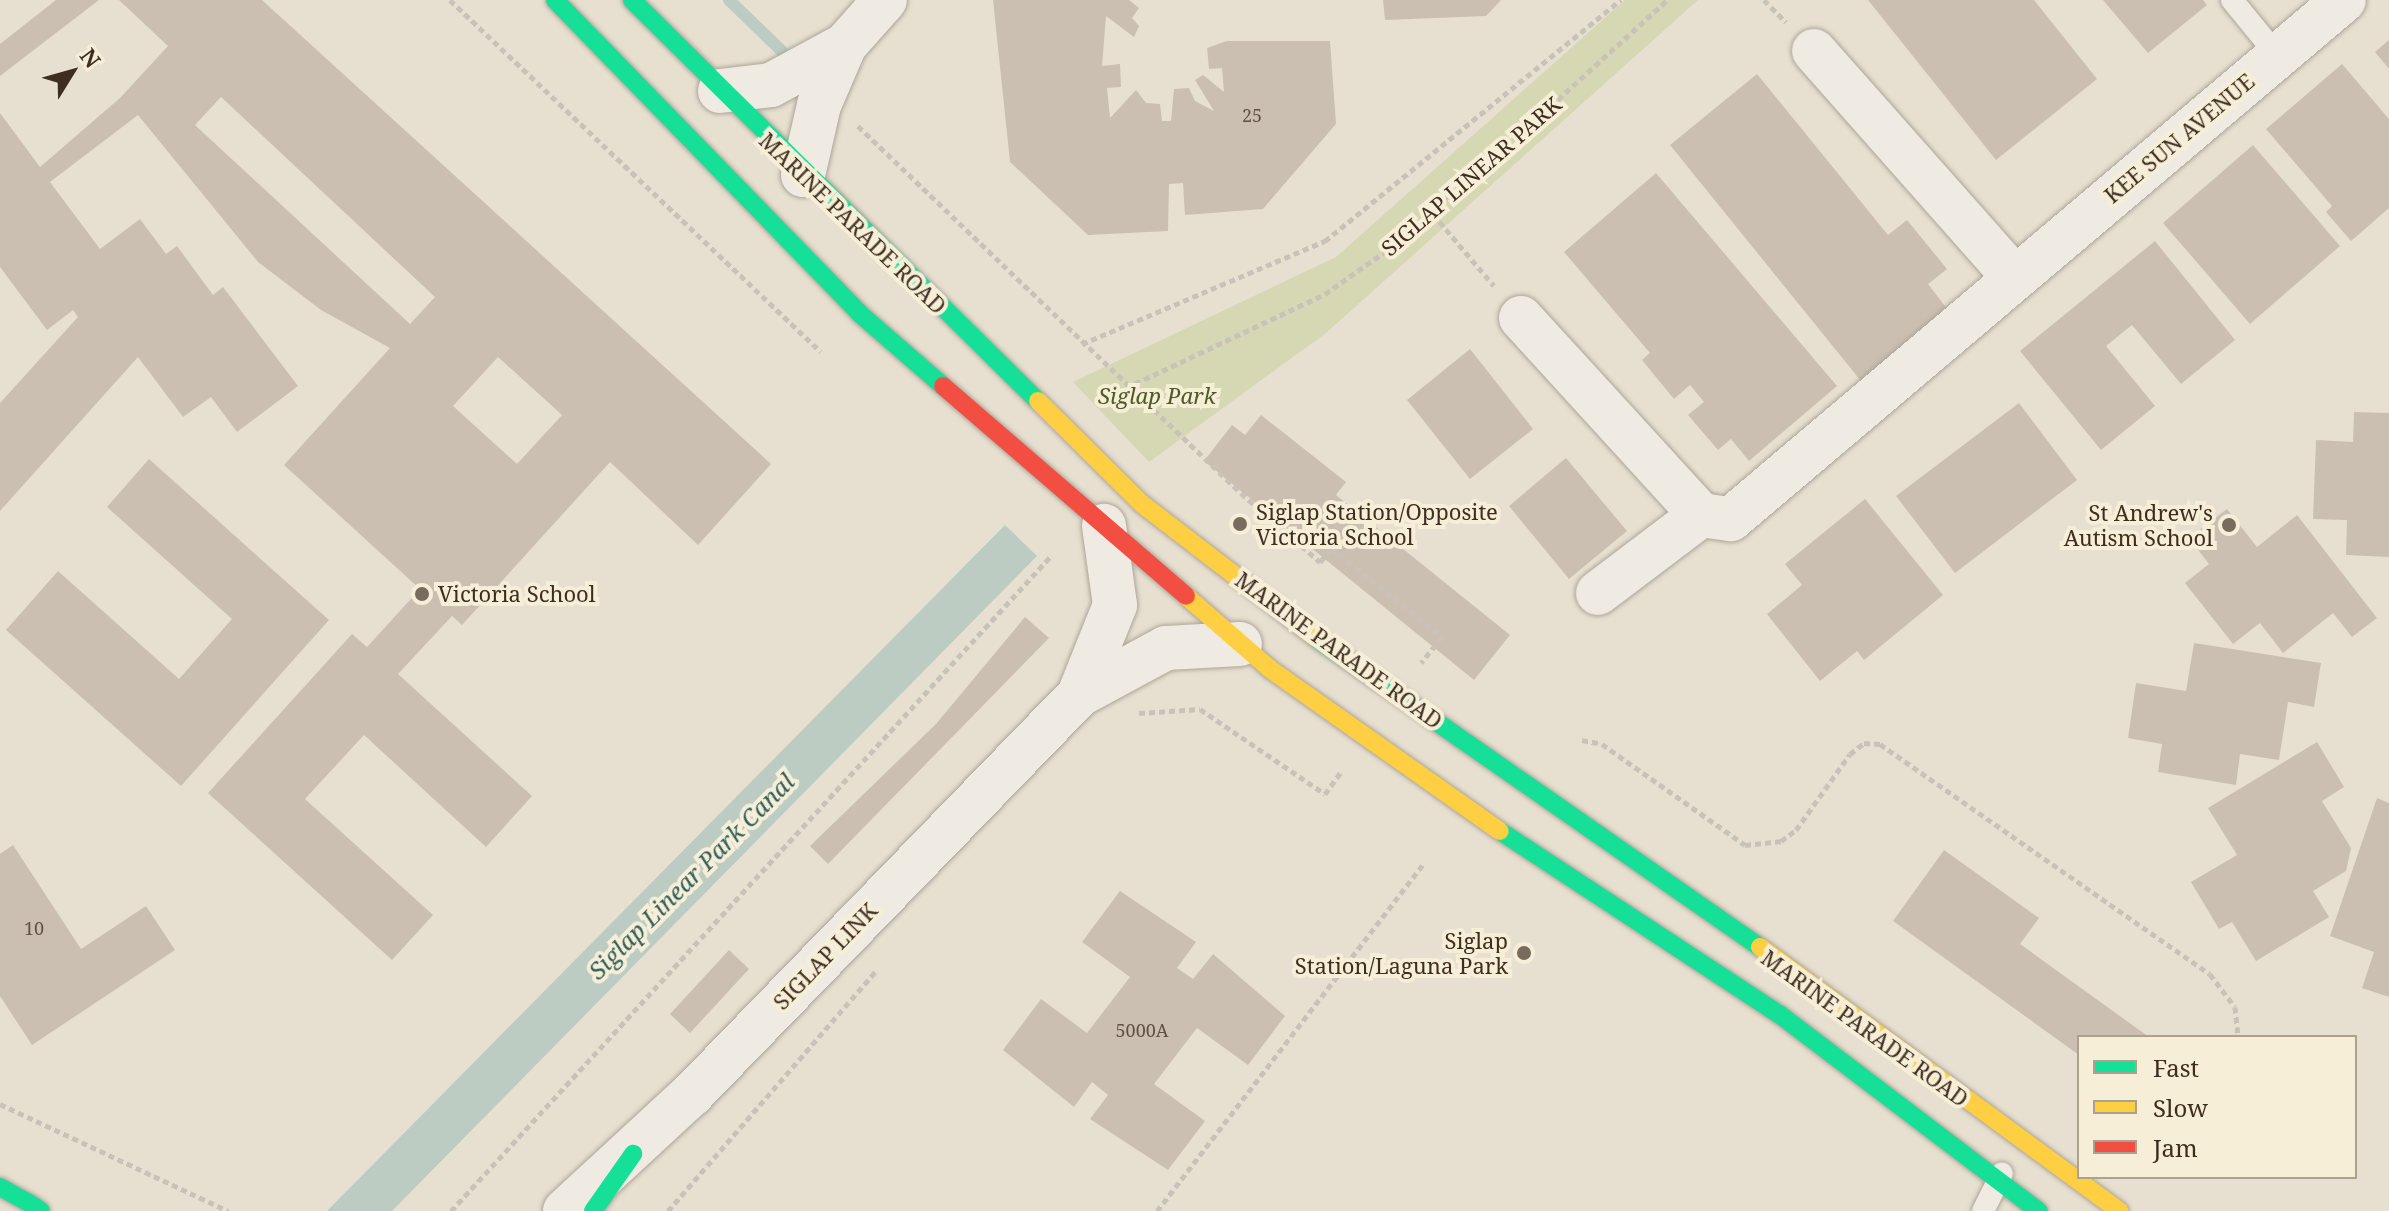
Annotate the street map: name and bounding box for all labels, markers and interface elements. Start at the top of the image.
north arrow [32,32,112,112]
text: N [74,42,108,74]
street label: KEE SUN AVENUE [2099,68,2259,208]
street label: SIGLAP LINEAR PARK [1376,91,1566,261]
house number: 25 [1242,104,1262,126]
street label: MARINE PARADE ROAD [754,127,952,319]
park label: Siglap Park [1098,383,1216,409]
place label: Siglap Station/Opposite Victoria School [1256,498,1498,550]
place label: St Andrew's Autism School [2064,499,2213,550]
marker: Siglap Station/Opposite Victoria School [1231,515,1249,533]
marker: St Andrew's Autism School [2220,516,2238,534]
street label: MARINE PARADE ROAD [1230,566,1448,734]
place label: Victoria School [438,581,596,607]
marker: Victoria School [413,585,431,603]
water label: Siglap Linear Park Canal [582,767,800,985]
street label: SIGLAP LINK [768,897,882,1015]
house number: 10 [24,917,44,939]
place label: Siglap Station/Laguna Park [1295,927,1508,978]
marker: Siglap Station/Laguna Park [1515,944,1533,962]
street label: MARINE PARADE ROAD [1756,944,1974,1112]
house number: 5000A [1116,1019,1168,1041]
legend [2077,1035,2357,1179]
text: Fast [2153,1051,2199,1084]
text: Slow [2153,1091,2208,1124]
text: Jam [2153,1131,2198,1164]

